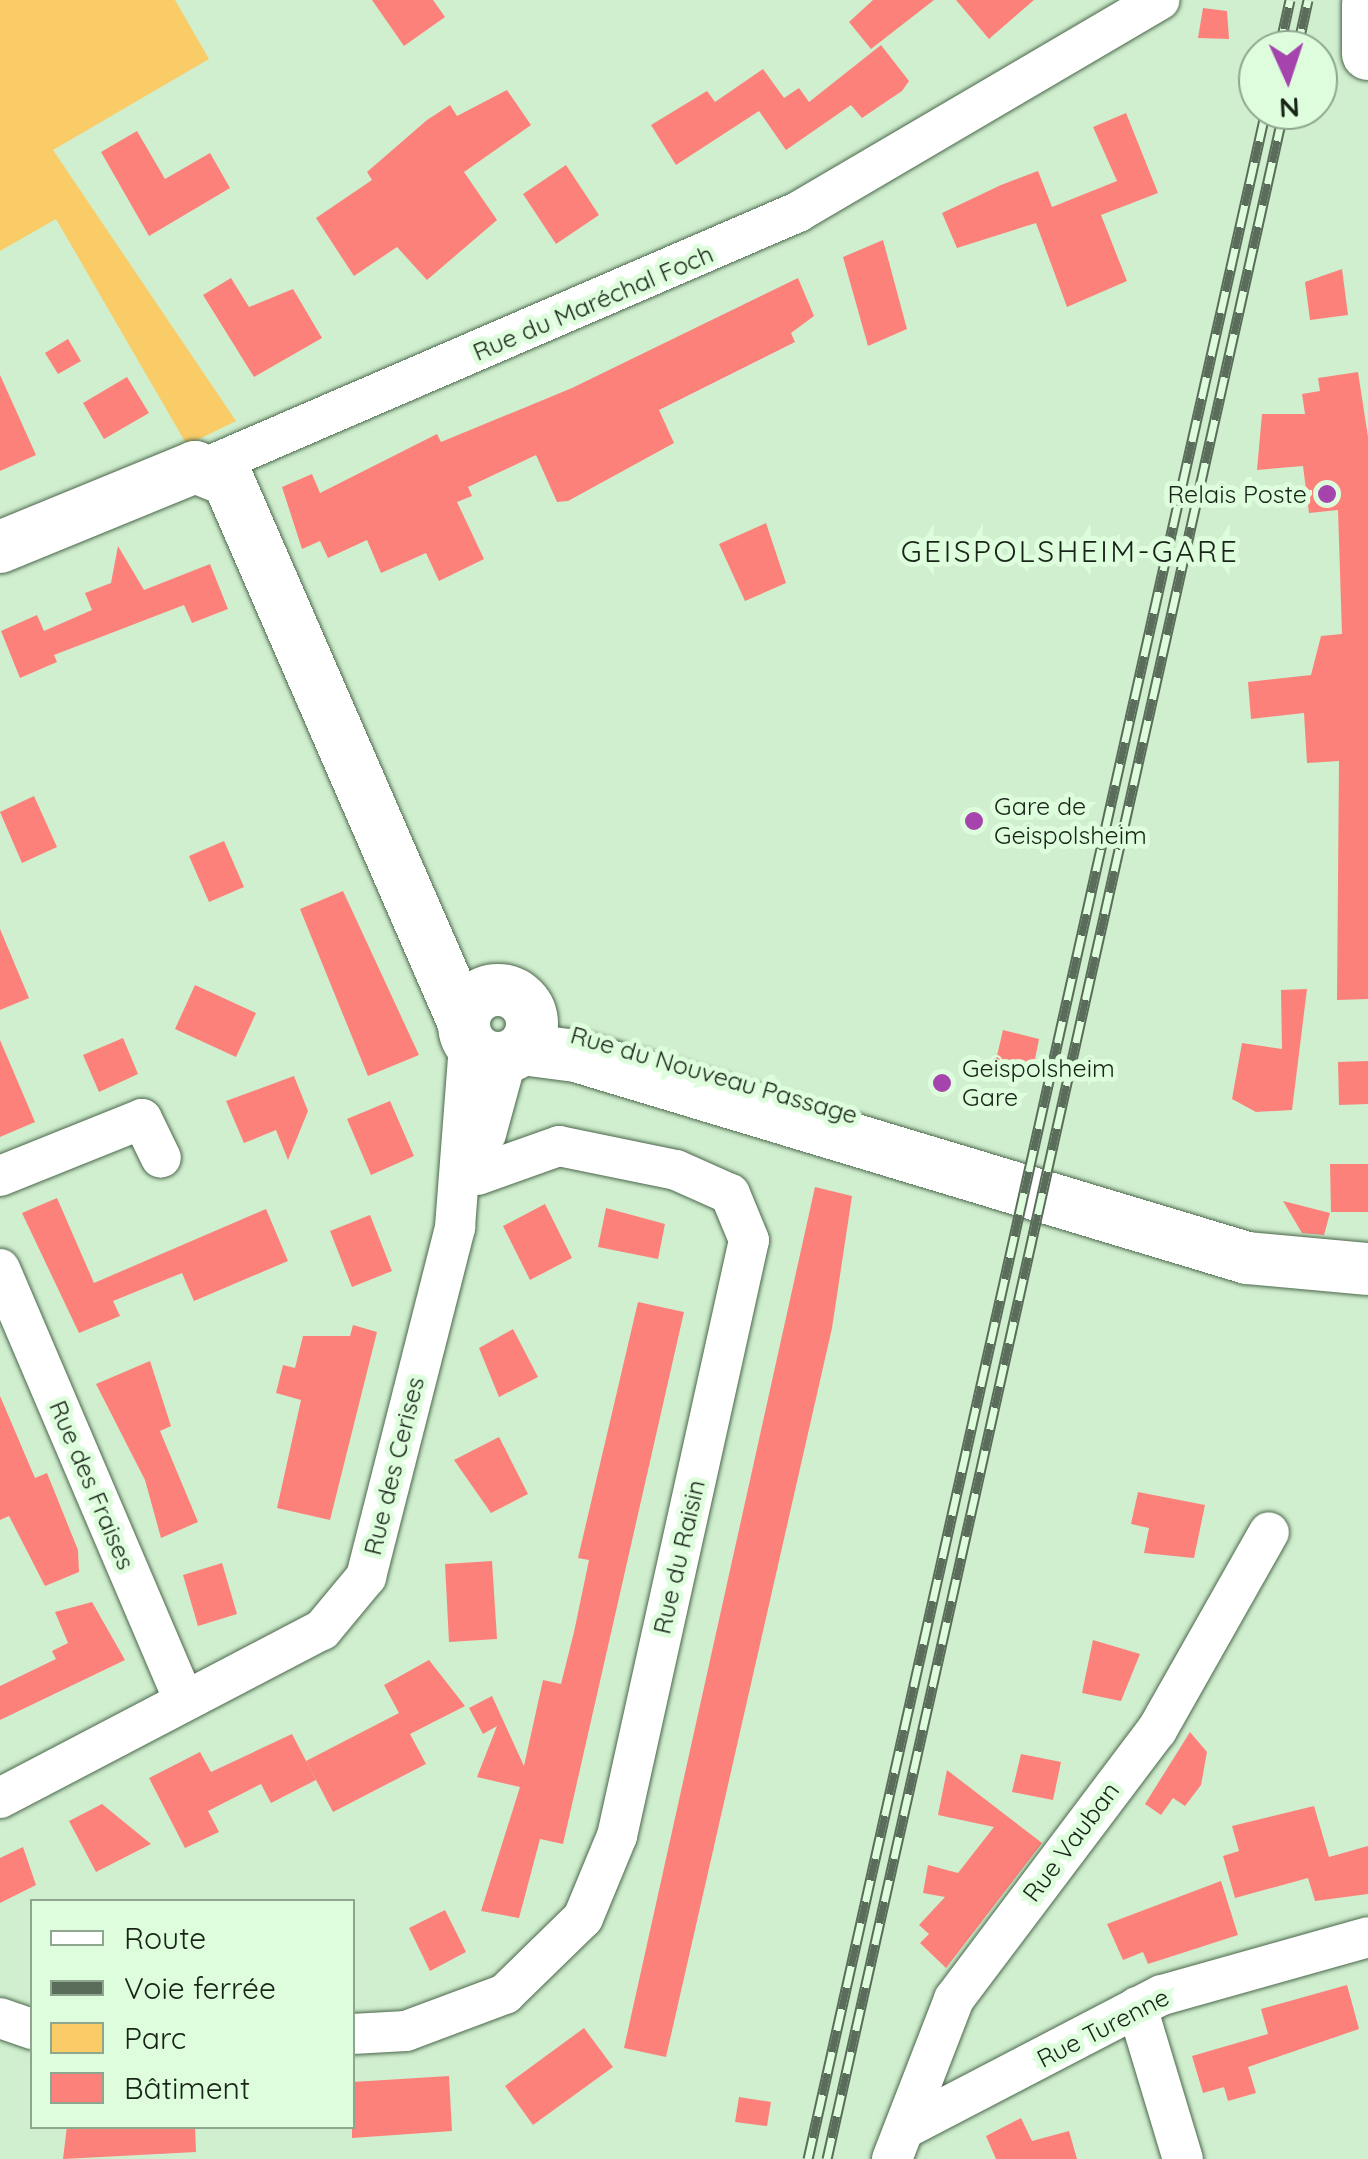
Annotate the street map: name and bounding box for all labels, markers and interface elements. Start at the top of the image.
north arrow [1238,30,1338,130]
text: N [1278,90,1301,126]
street label: Rue du Maréchal Foch [468,239,718,367]
place label: Relais Poste [1168,479,1307,509]
marker: Relais Poste [1316,483,1338,505]
district label: GEISPOLSHEIM-GARE [901,533,1239,569]
place label: Gare de Geispolsheim [994,792,1147,851]
marker: Gare de Geispolsheim [963,810,985,832]
street label: Rue du Nouveau Passage [567,1020,861,1130]
place label: Geispolsheim Gare [962,1054,1115,1113]
marker: Geispolsheim Gare [931,1072,953,1094]
street label: Rue des Cerises [357,1374,431,1558]
street label: Rue des Fraises [43,1396,141,1574]
street label: Rue du Raisin [647,1477,711,1637]
street label: Rue Vauban [1016,1776,1126,1908]
legend [30,1899,355,2129]
text: Route [124,1919,206,1957]
text: Voie ferrée [124,1969,276,2007]
street label: Rue Turenne [1032,1982,1174,2074]
text: Parc [124,2019,186,2057]
text: Bâtiment [124,2069,250,2107]

